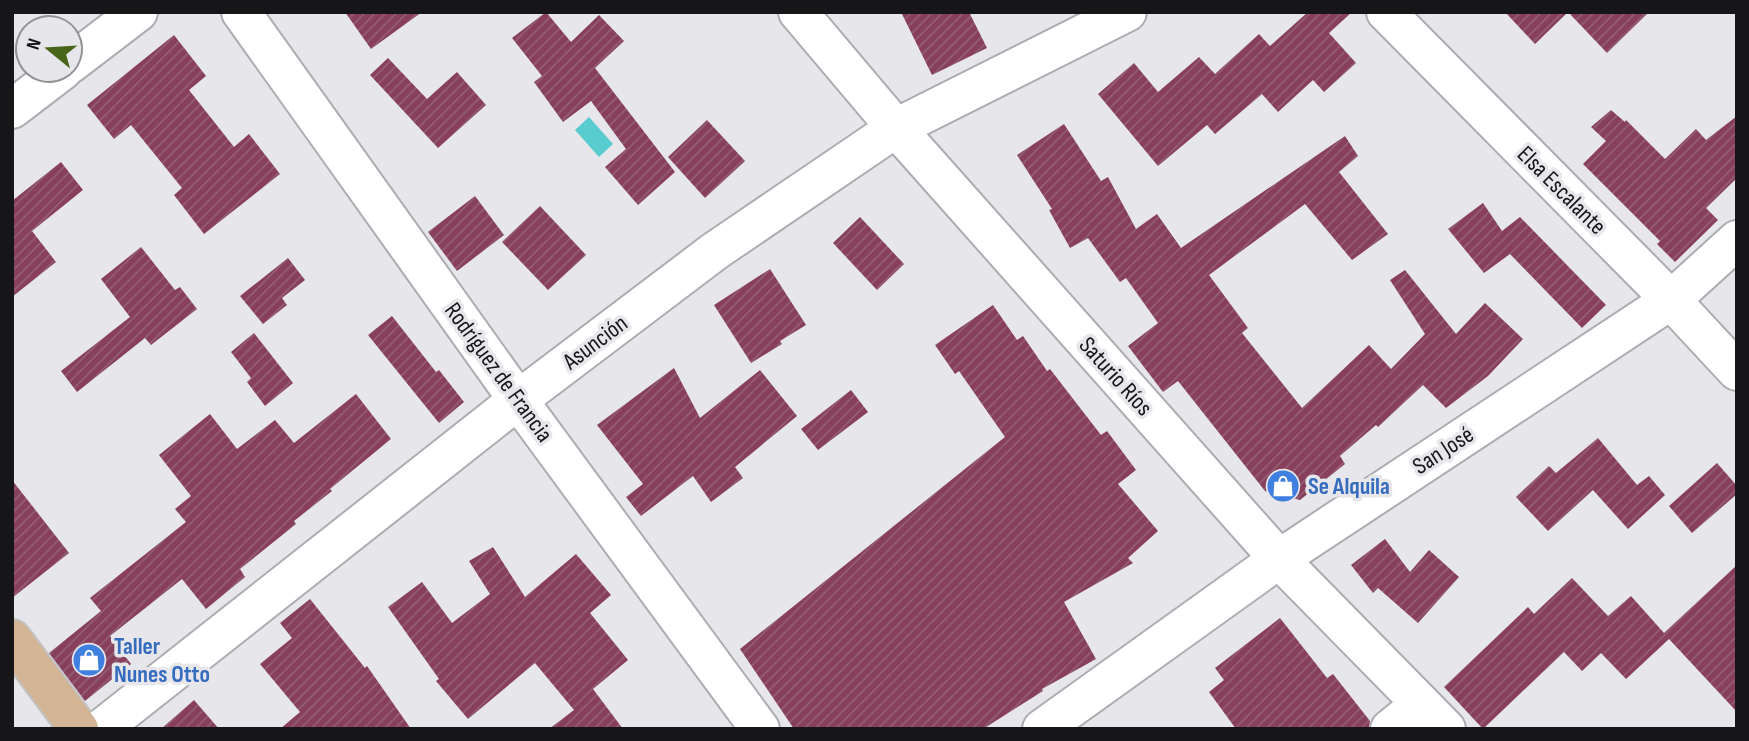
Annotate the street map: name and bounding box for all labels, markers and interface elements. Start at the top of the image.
north arrow [14,14,84,84]
text: N [22,36,47,53]
street label: Elsa Escalante [1511,140,1612,241]
street label: Rodríguez de Francia [438,297,559,448]
street label: Asunción [556,309,633,377]
street label: Saturio Ríos [1073,331,1159,422]
street label: San José [1407,420,1479,481]
shop icon: Se Alquila [1264,467,1302,505]
place label: Se Alquila [1308,472,1390,501]
place label: Taller Nunes Otto [114,632,210,689]
shop icon: Taller Nunes Otto [70,641,108,679]

